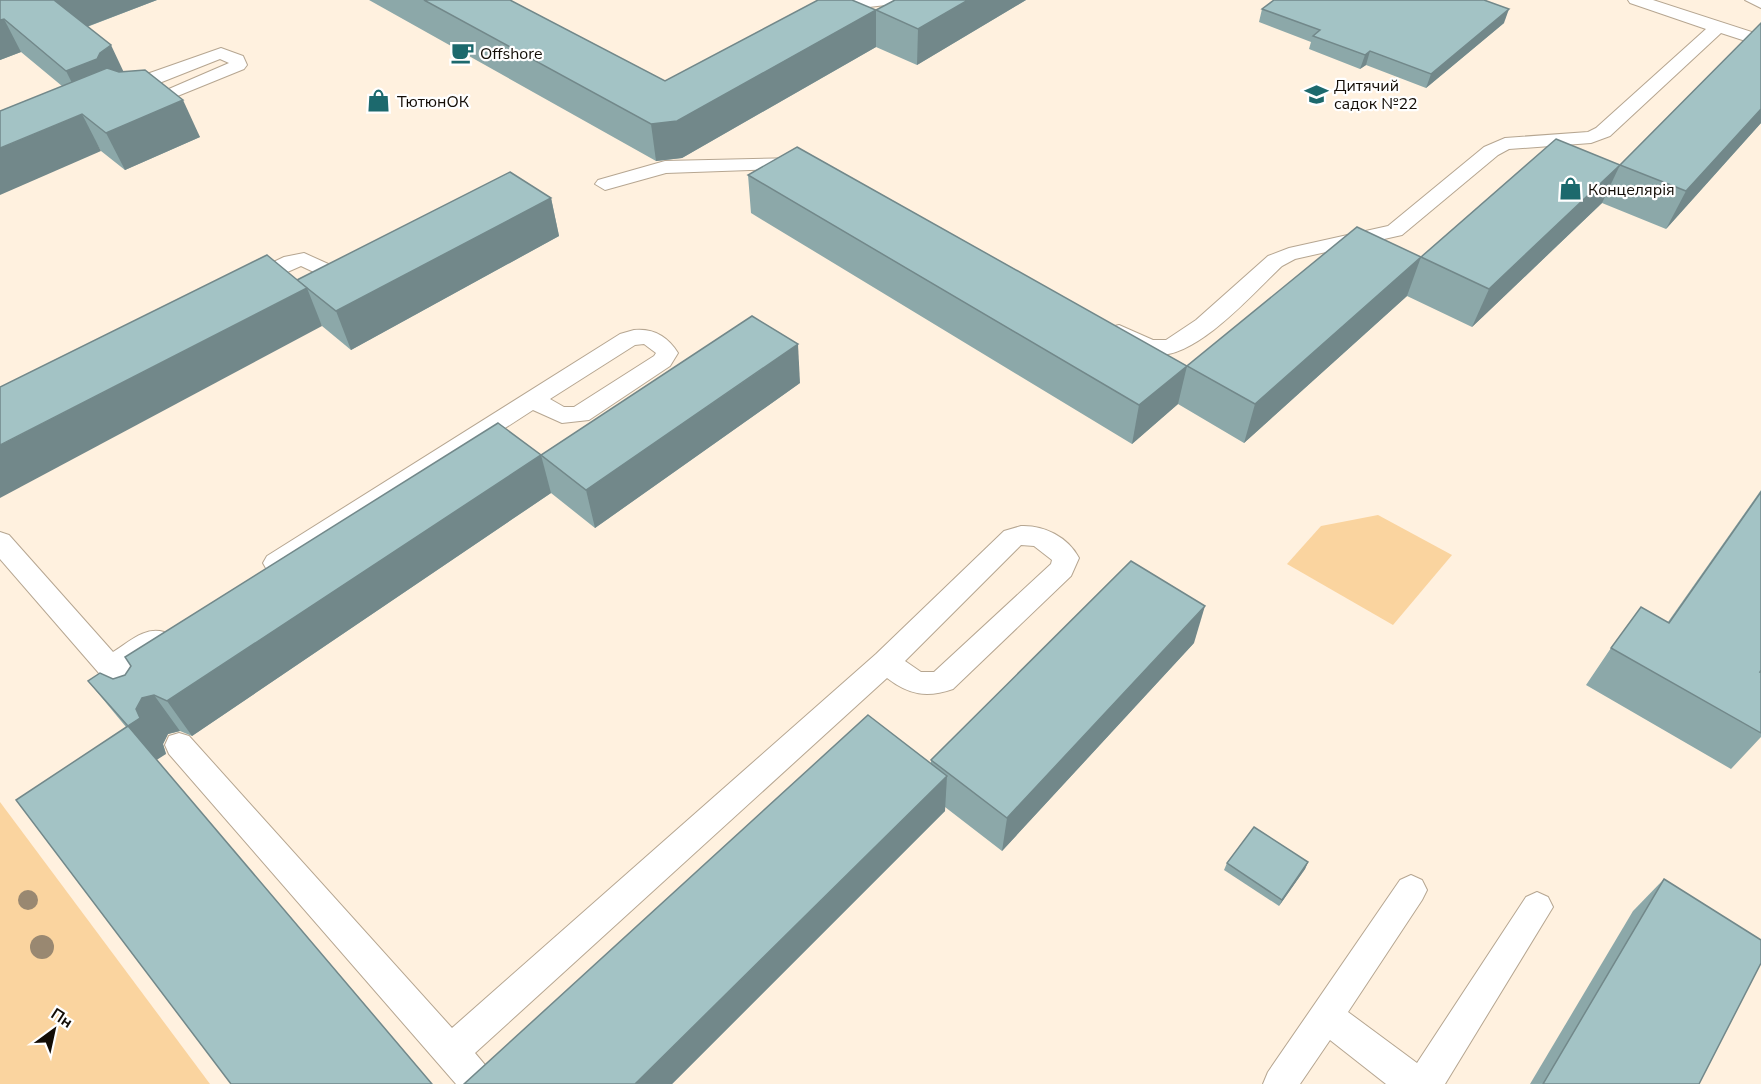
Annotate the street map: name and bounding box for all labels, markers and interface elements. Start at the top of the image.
cafe icon: Offshore [449,40,475,66]
place label: Offshore [480,43,542,65]
place label: Дитячий садок №22 [1334,75,1418,115]
school or university icon: Дитячий садок №22 [1303,81,1329,107]
shop icon: ТютюнОК [366,88,392,114]
place label: ТютюнОК [397,91,470,113]
shop icon: Концелярія [1557,176,1583,202]
place label: Концелярія [1588,179,1675,201]
north arrow [24,1000,84,1060]
text: Пн [46,1003,77,1033]

